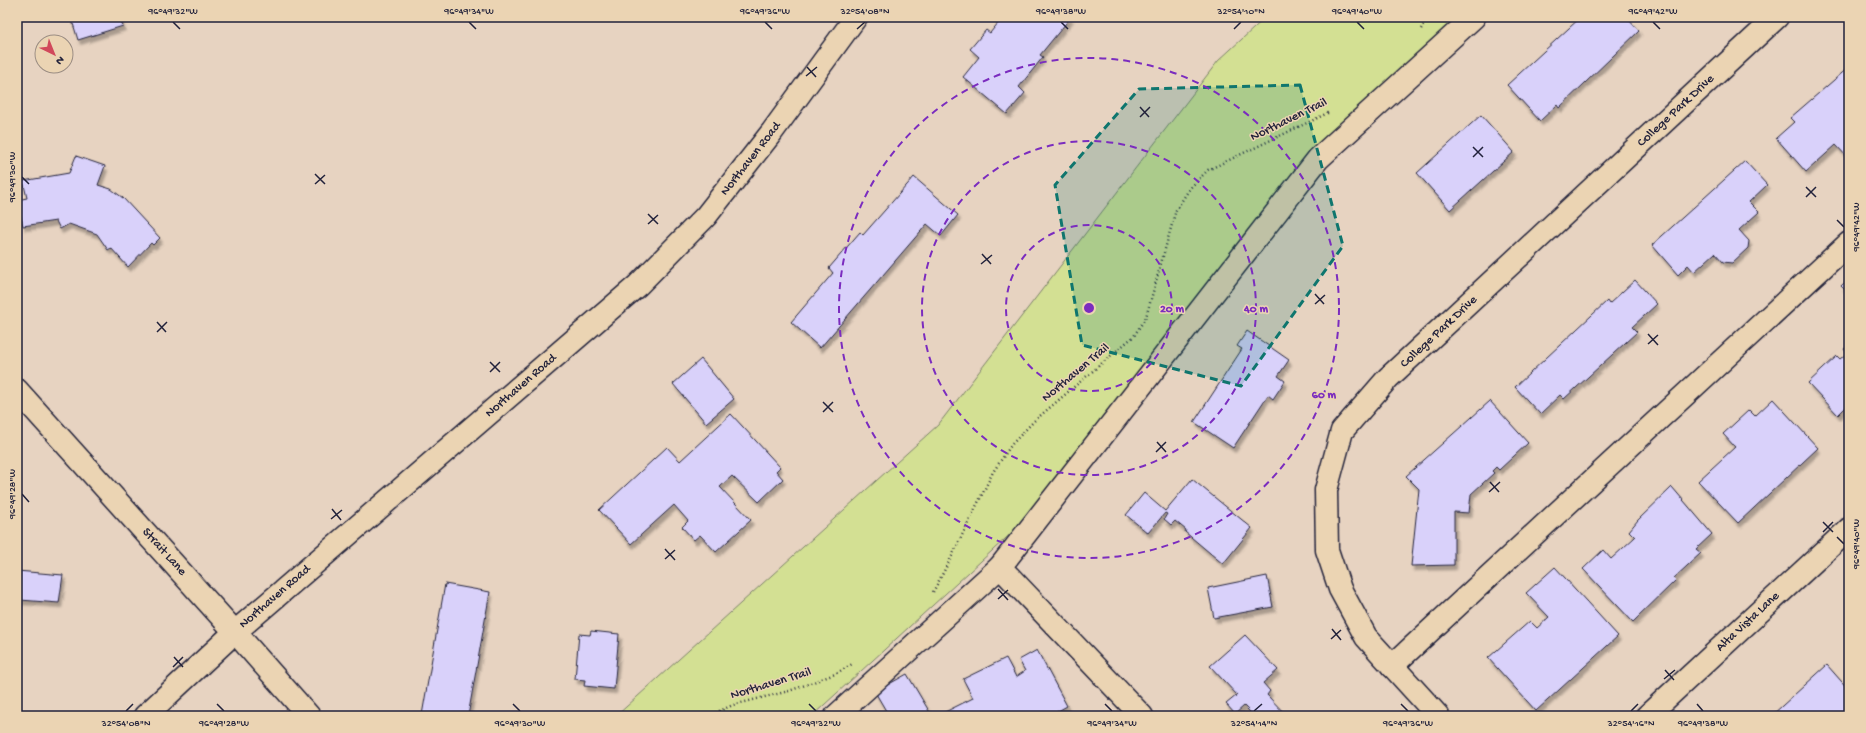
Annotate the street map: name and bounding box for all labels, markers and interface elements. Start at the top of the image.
text: 96°49'32"W [147,6,198,18]
text: 96°49'34"W [443,6,494,18]
text: 96°49'36"W [739,6,790,18]
text: 32°54'08"N [840,6,890,18]
text: 96°49'38"W [1035,6,1087,18]
text: 32°54'10"N [1216,6,1265,18]
text: 96°49'40"W [1331,6,1382,18]
text: 96°49'42"W [1627,6,1678,18]
north arrow [34,34,74,74]
text: N [53,53,66,67]
street label: College Park Drive [1634,71,1718,150]
street label: Northaven Trail [1248,95,1330,145]
street label: Northaven Road [718,118,785,199]
text: 96°49'30"W [7,151,19,203]
text: 96°49'42"W [1851,202,1863,253]
street label: College Park Drive [1397,292,1481,371]
centre of rings [1082,301,1096,315]
text: 20 m [1160,303,1185,317]
text: 40 m [1243,303,1268,317]
street label: Northaven Trail [1039,340,1113,406]
street label: Northaven Road [482,350,561,421]
text: 60 m [1312,389,1337,403]
text: 96°49'28"W [7,469,19,520]
text: 96°49'40"W [1851,519,1863,570]
street label: Strait Lane [139,525,190,579]
street label: Northaven Road [236,561,315,632]
street label: Alta Vista Lane [1713,589,1783,655]
street label: Northaven Trail [729,665,813,703]
text: 32°54'08"N [101,718,151,730]
text: 96°49'28"W [198,718,249,730]
text: 96°49'30"W [494,718,546,730]
text: 96°49'32"W [790,718,841,730]
text: 96°49'34"W [1086,718,1137,730]
text: 32°54'14"N [1230,718,1278,730]
text: 96°49'36"W [1382,718,1433,730]
text: 32°54'16"N [1607,718,1655,730]
text: 96°49'38"W [1677,718,1729,730]

